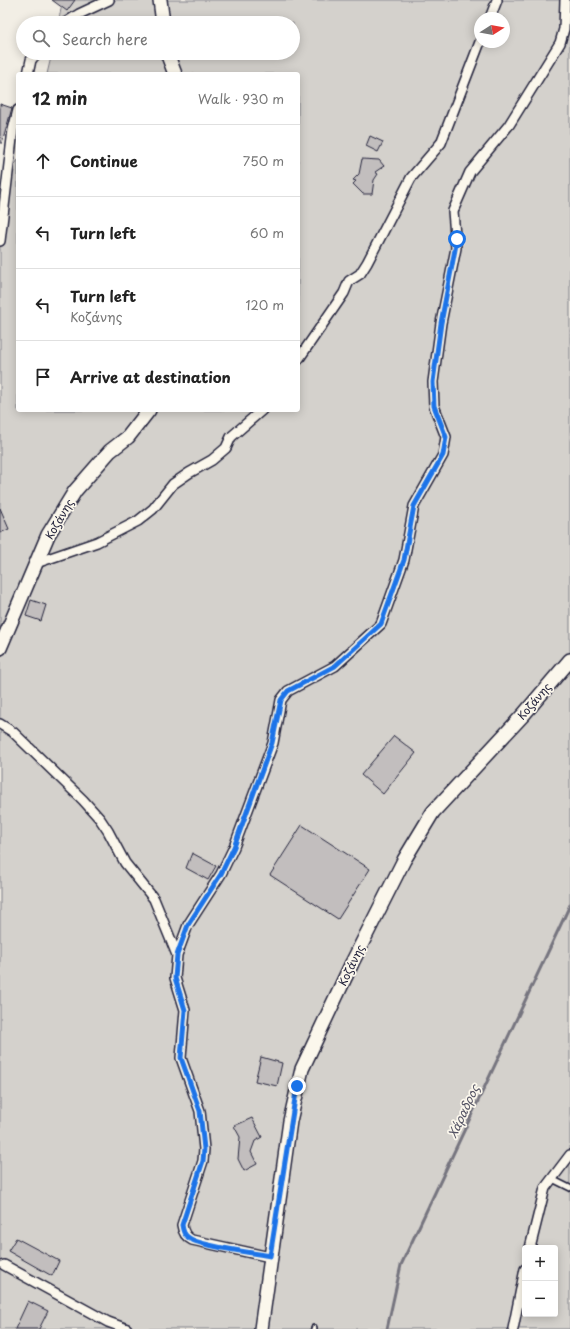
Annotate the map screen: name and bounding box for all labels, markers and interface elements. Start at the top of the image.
north arrow [474,12,510,48]
search box [16,16,300,60]
icon: search [30,27,52,49]
text: Search here [62,27,148,50]
text: 12 min [32,85,87,111]
text: Walk · 930 m [198,89,284,108]
text: Continue [70,149,138,172]
icon: ahead [32,150,54,172]
text: 750 m [243,151,284,170]
text: Turn left [70,221,136,244]
icon: left [32,222,54,244]
text: 60 m [250,223,284,242]
route start [448,230,466,248]
text: Turn left [70,284,136,307]
icon: left [32,294,54,316]
text: 120 m [245,295,284,314]
text: Κοζάνης [70,307,122,326]
text: Arrive at destination [70,365,231,388]
icon: arrive [32,366,54,388]
street label: Κοζάνης [41,495,78,542]
street label: Κοζάνης [513,678,555,723]
street label: Κοζάνης [334,941,368,989]
route end [288,1077,306,1095]
water label: Χάραδρος [443,1081,483,1140]
map controls [522,1245,558,1317]
button: + [522,1245,558,1281]
button: − [522,1281,558,1317]

